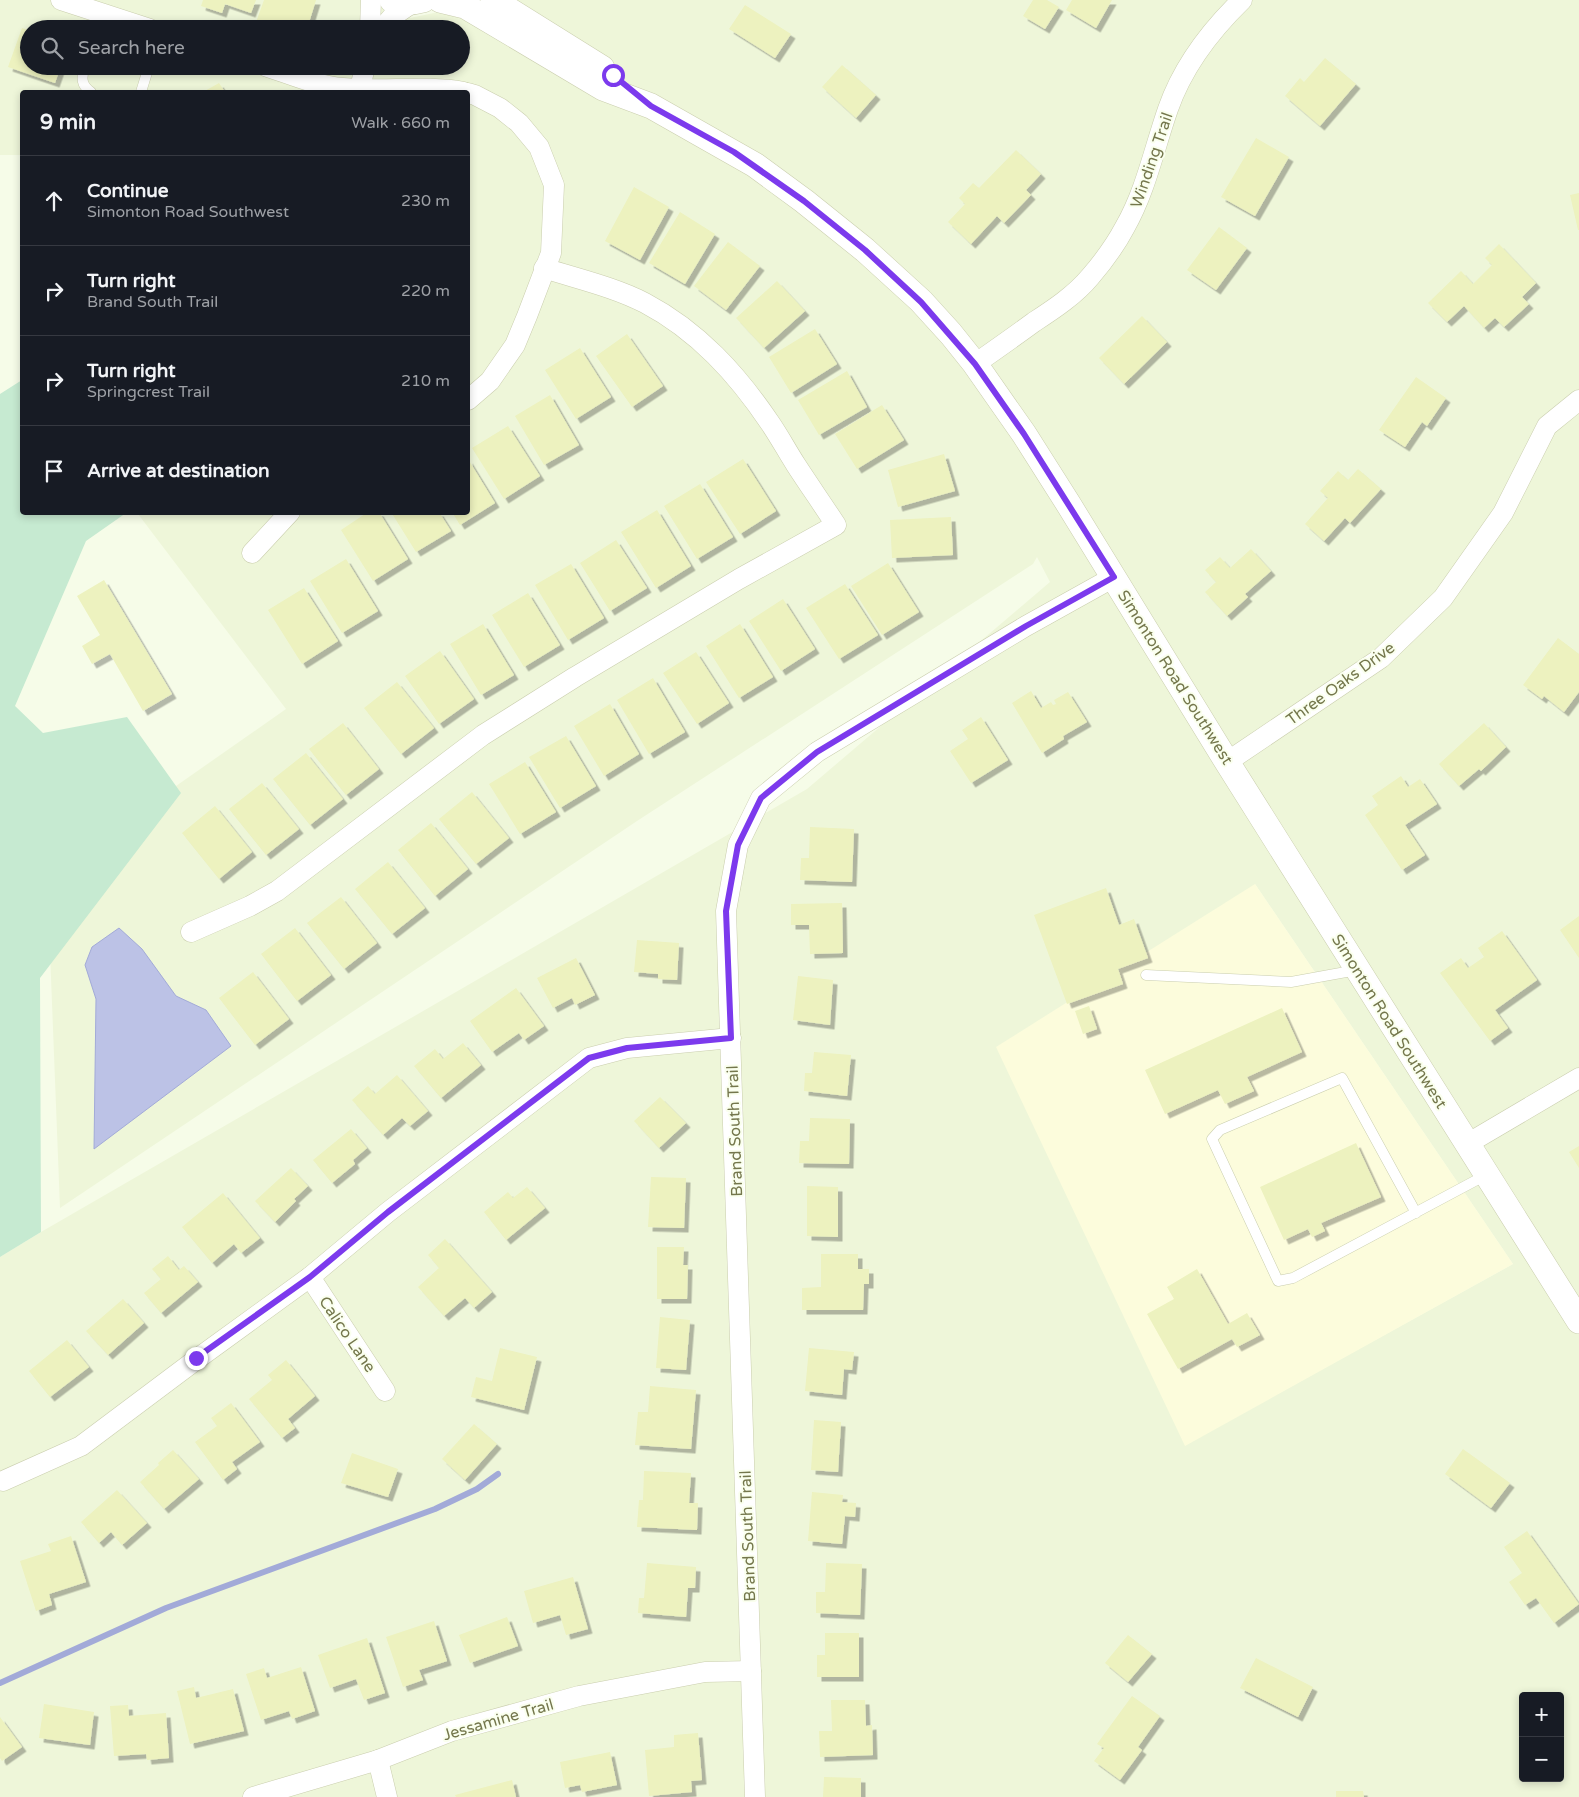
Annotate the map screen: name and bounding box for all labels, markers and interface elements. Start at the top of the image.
search box [20,20,470,75]
icon: search [38,34,66,62]
text: Search here [78,37,185,59]
route start [602,64,625,87]
text: 9 min [40,110,96,135]
street label: Winding Trail [1126,110,1178,211]
text: Walk · 660 m [351,113,450,133]
text: Continue [87,180,169,202]
icon: ahead [40,187,68,215]
text: 230 m [401,191,450,211]
text: Simonton Road Southwest [87,202,289,222]
text: Turn right [87,270,175,292]
icon: right [40,277,68,305]
text: 220 m [401,281,450,301]
text: Brand South Trail [87,292,218,312]
text: Turn right [87,360,175,382]
icon: right [40,367,68,395]
text: 210 m [401,371,450,391]
text: Springcrest Trail [87,382,210,402]
icon: arrive [40,457,68,485]
text: Arrive at destination [87,460,270,482]
street label: Simonton Road Southwest [1113,587,1237,769]
street label: Three Oaks Drive [1282,638,1399,730]
street label: Simonton Road Southwest [1327,931,1451,1113]
street label: Brand South Trail [723,1065,747,1197]
street label: Calico Lane [314,1293,380,1376]
route end [185,1347,208,1370]
street label: Brand South Trail [736,1470,760,1602]
map controls [1519,1692,1564,1782]
button: + [1519,1692,1564,1737]
street label: Jessamine Trail [441,1695,556,1745]
button: − [1519,1737,1564,1782]

